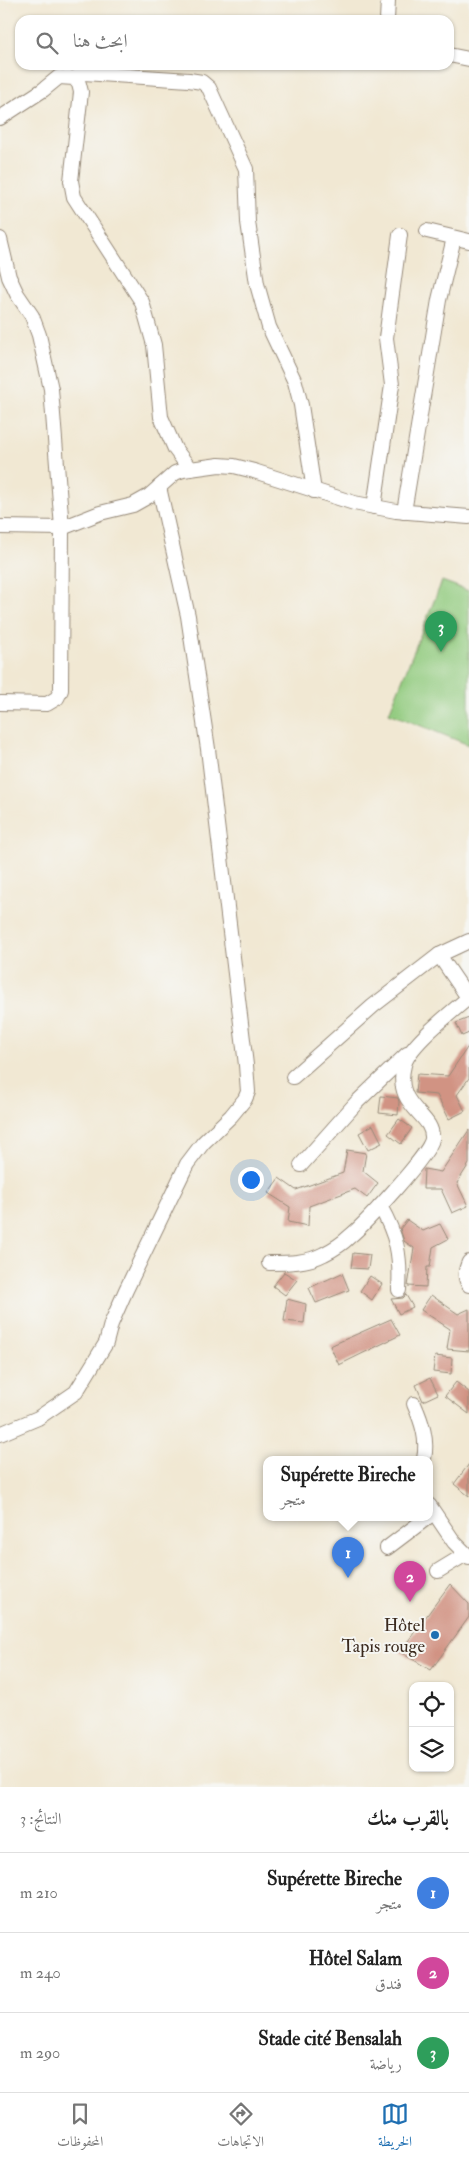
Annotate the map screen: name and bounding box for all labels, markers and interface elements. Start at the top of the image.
search box [15,15,454,70]
icon: search [33,29,61,57]
text: ابحث هنا [73,29,128,53]
pin: 3 [425,611,457,652]
your location [238,1167,264,1193]
popup [263,1456,433,1521]
text: Supérette Bireche [280,1463,416,1487]
text: متجر [280,1490,306,1510]
pin: 1 [332,1537,364,1578]
pin: 2 [394,1561,426,1602]
place label: Hôtel Tapis rouge [341,1614,425,1658]
marker: Hôtel Tapis rouge [429,1629,441,1641]
map controls [409,1682,454,1772]
button: locate [409,1682,454,1727]
button: layers [409,1727,454,1772]
text: بالقرب منك [367,1805,449,1832]
text: النتائج: 3 [20,1809,62,1829]
text: Supérette Bireche [267,1867,402,1891]
text: 210 m [20,1883,58,1903]
text: 1 [430,1883,436,1903]
text: متجر [377,1894,402,1914]
text: Hôtel Salam [309,1947,402,1971]
text: 240 m [20,1963,61,1983]
text: 2 [429,1963,437,1983]
text: فندق [375,1974,402,1994]
text: Stade cité Bensalah [258,2027,402,2051]
text: 290 m [20,2043,60,2063]
text: 3 [430,2043,436,2063]
text: رياضة [370,2054,402,2074]
tab: المحفوظات [57,2100,103,2155]
tab: الاتجاهات [217,2100,264,2155]
tab: الخريطة [378,2100,412,2155]

